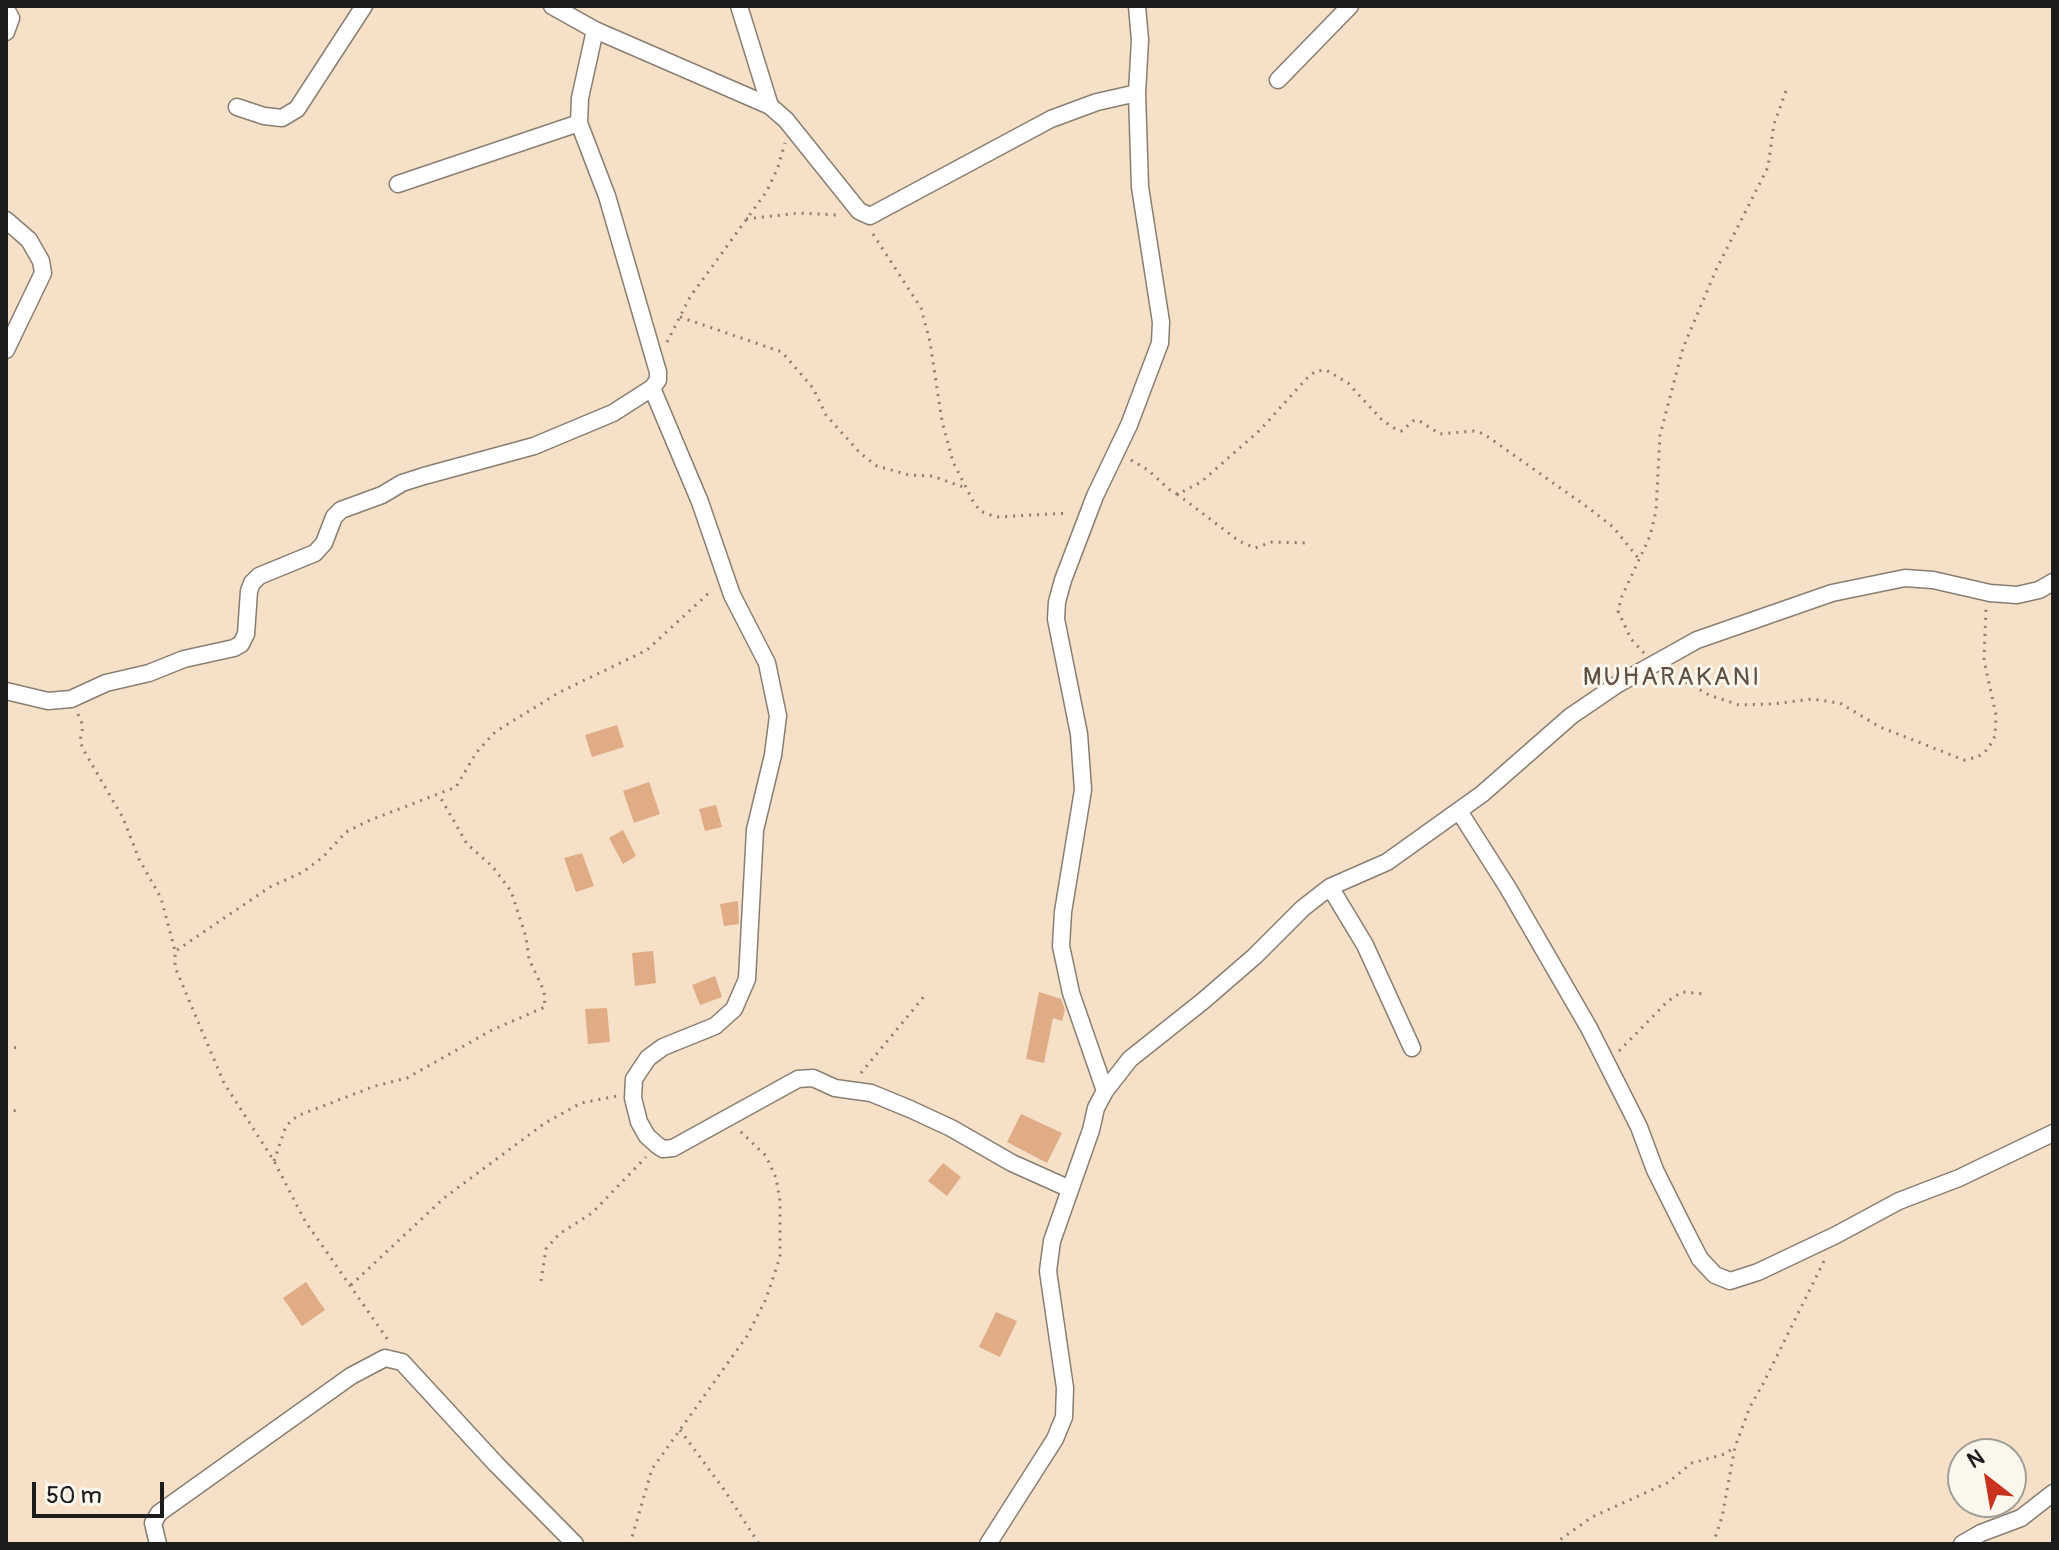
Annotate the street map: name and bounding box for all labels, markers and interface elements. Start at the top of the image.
district label: MUHARAKANI [1583,662,1761,694]
north arrow [1947,1438,2027,1518]
text: N [1962,1443,1989,1475]
scale bar [36,1466,168,1516]
text: 50 m [46,1481,102,1510]

